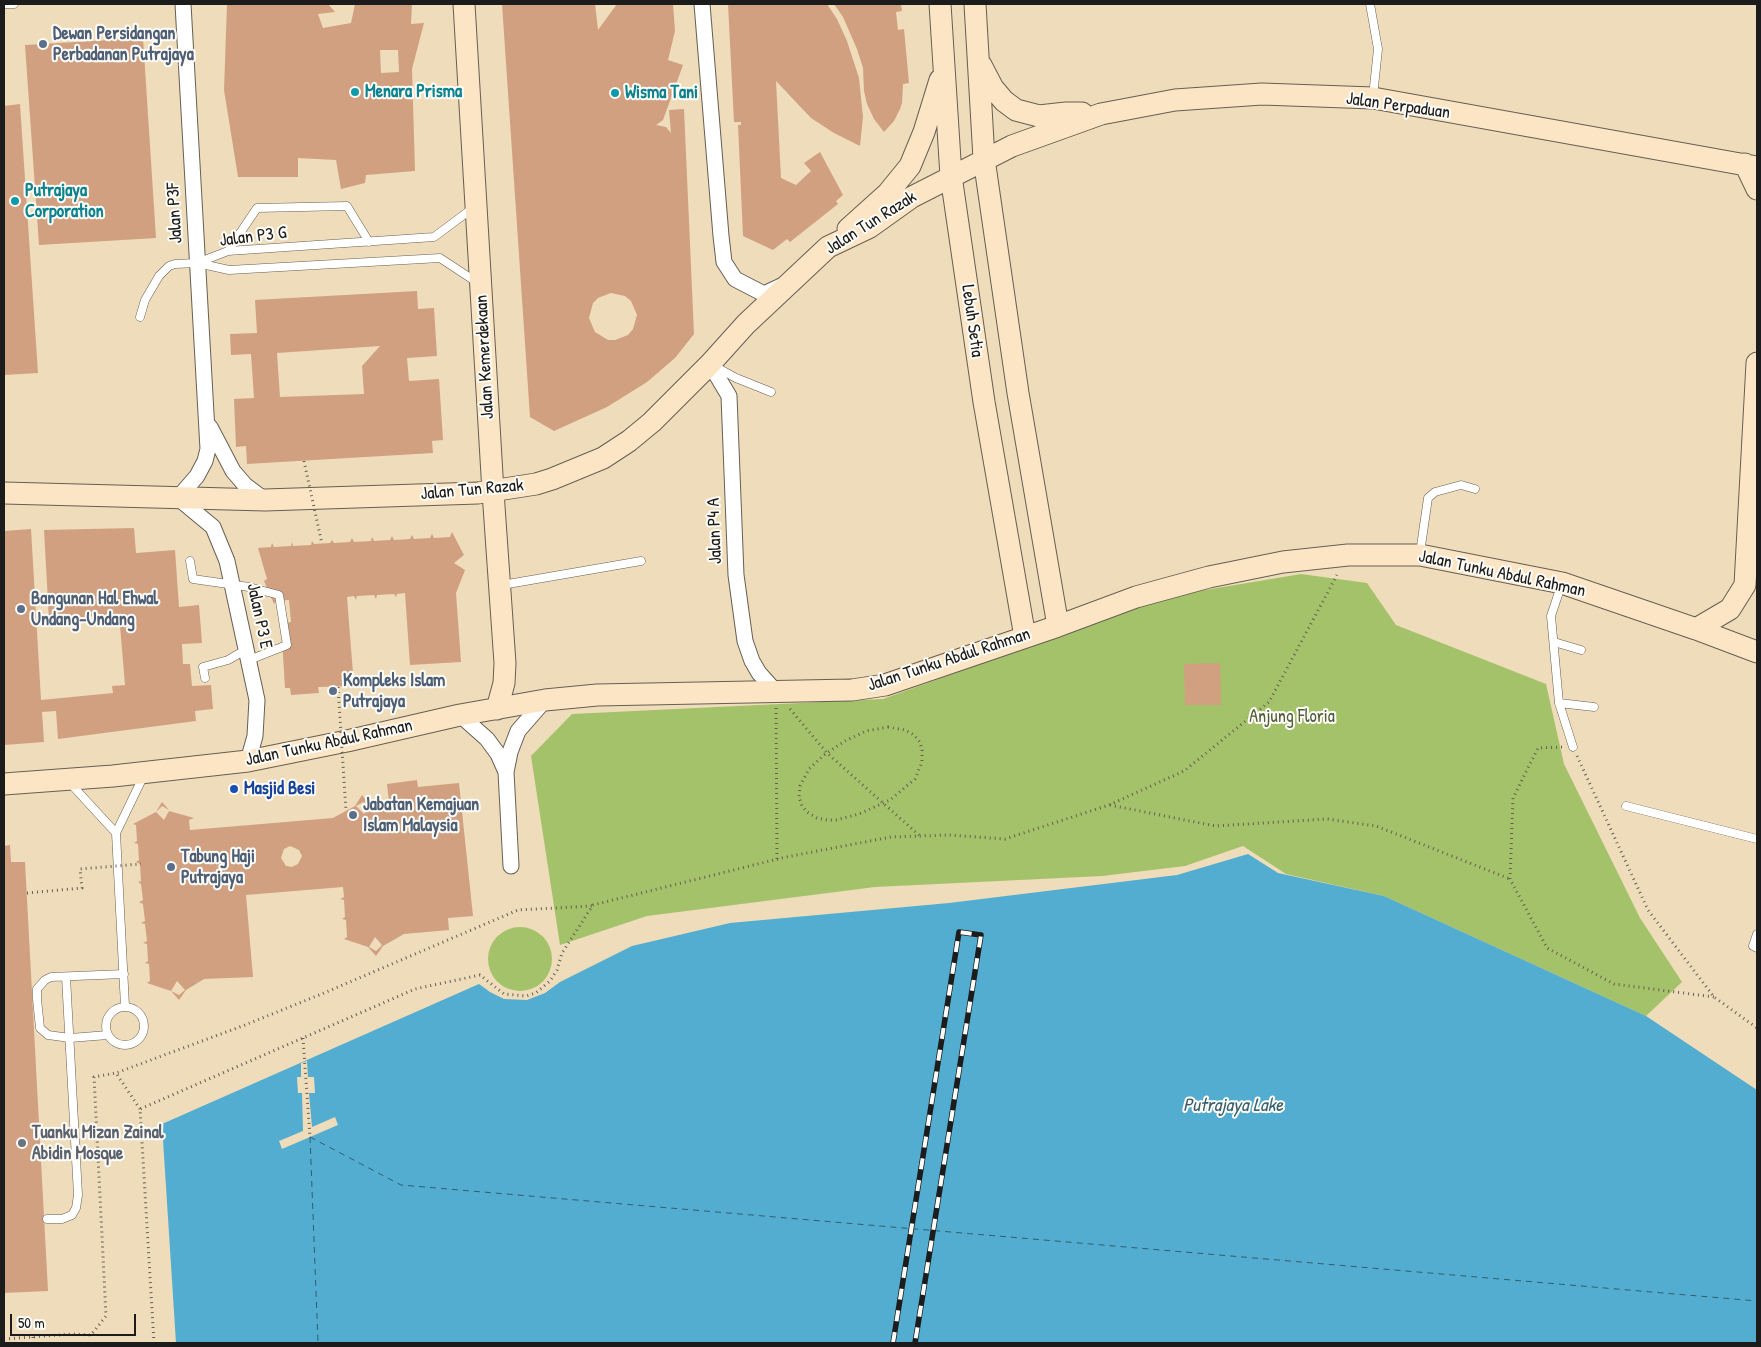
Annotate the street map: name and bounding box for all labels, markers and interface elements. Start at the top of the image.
place label: Dewan Persidangan Perbadanan Putrajaya [53,23,194,66]
marker: Dewan Persidangan Perbadanan Putrajaya [37,38,49,50]
place label: Menara Prisma [365,81,462,103]
place label: Wisma Tani [625,82,698,104]
marker: Menara Prisma [349,86,361,98]
marker: Wisma Tani [609,87,621,99]
street label: Jalan Perpaduan [1345,88,1451,124]
place label: Putrajaya Corporation [25,180,104,222]
street label: Jalan P3F [163,182,187,244]
street label: Jalan Tun Razak [822,186,920,260]
marker: Putrajaya Corporation [9,195,21,207]
street label: Jalan P3 G [218,222,288,252]
street label: Lebuh Setia [956,283,988,359]
street label: Jalan Kemerdekaan [471,294,499,420]
street label: Jalan Tun Razak [420,475,524,505]
street label: Jalan P4 A [703,498,727,564]
street label: Jalan Tunku Abdul Rahman [1417,546,1587,602]
street label: Jalan P3 E [242,581,276,651]
place label: Bangunan Hal Ehwal Undang-Undang [31,588,158,630]
marker: Bangunan Hal Ehwal Undang-Undang [15,603,27,615]
street label: Jalan Tunku Abdul Rahman [865,623,1033,697]
place label: Kompleks Islam Putrajaya [343,670,445,712]
marker: Kompleks Islam Putrajaya [327,685,339,697]
park label: Anjung Floria [1249,706,1335,728]
street label: Jalan Tunku Abdul Rahman [244,715,414,771]
place label: Masjid Besi [244,778,315,800]
marker: Masjid Besi [228,783,240,795]
place label: Jabatan Kemajuan Islam Malaysia [363,794,479,836]
marker: Jabatan Kemajuan Islam Malaysia [347,809,359,821]
place label: Tabung Haji Putrajaya [181,846,255,889]
marker: Tabung Haji Putrajaya [165,861,177,873]
water label: Putrajaya Lake [1183,1095,1283,1117]
place label: Tuanku Mizan Zainal Abidin Mosque [32,1122,164,1164]
marker: Tuanku Mizan Zainal Abidin Mosque [16,1137,28,1149]
scale bar [12,1304,139,1336]
text: 50 m [18,1312,45,1333]

